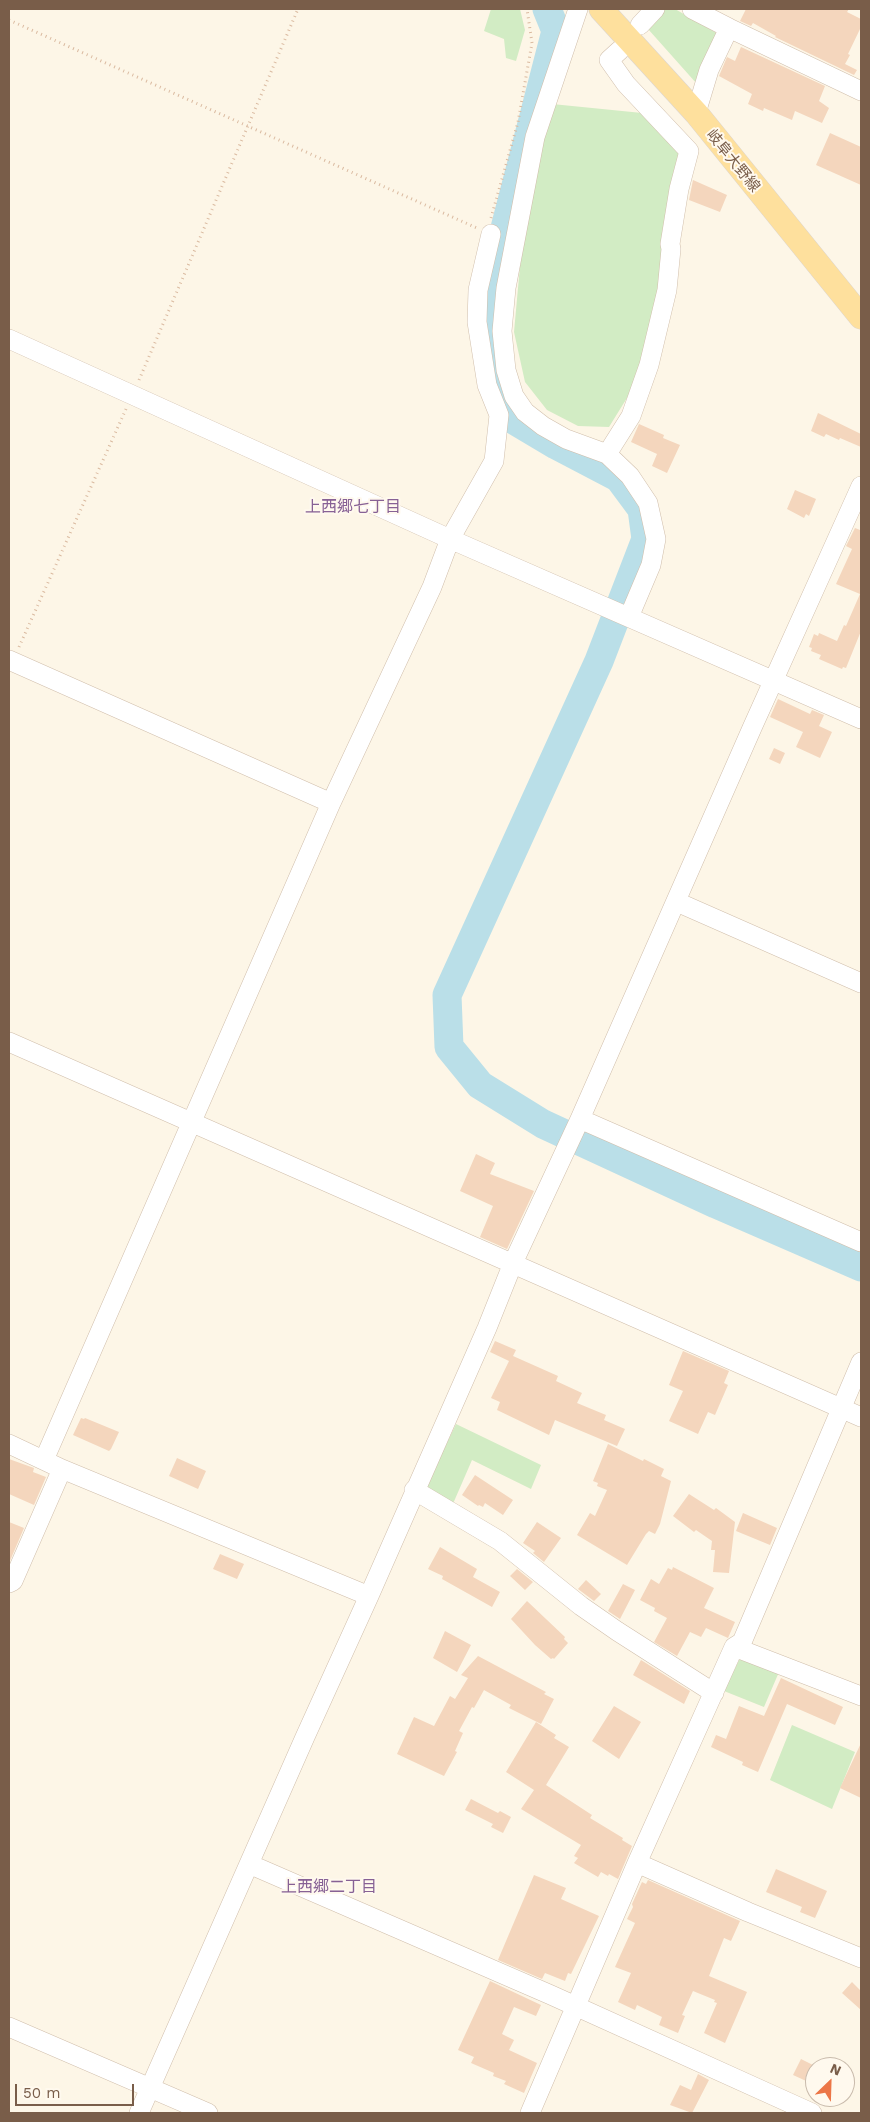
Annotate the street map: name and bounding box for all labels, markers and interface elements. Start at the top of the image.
street label: 岐阜大野線 [702,126,764,196]
district label: 上西郷七丁目 [305,497,401,517]
district label: 上西郷二丁目 [281,1877,377,1897]
north arrow [805,2057,855,2107]
text: N [828,2060,844,2079]
scale bar [18,2074,136,2106]
text: 50 m [23,2084,60,2102]

